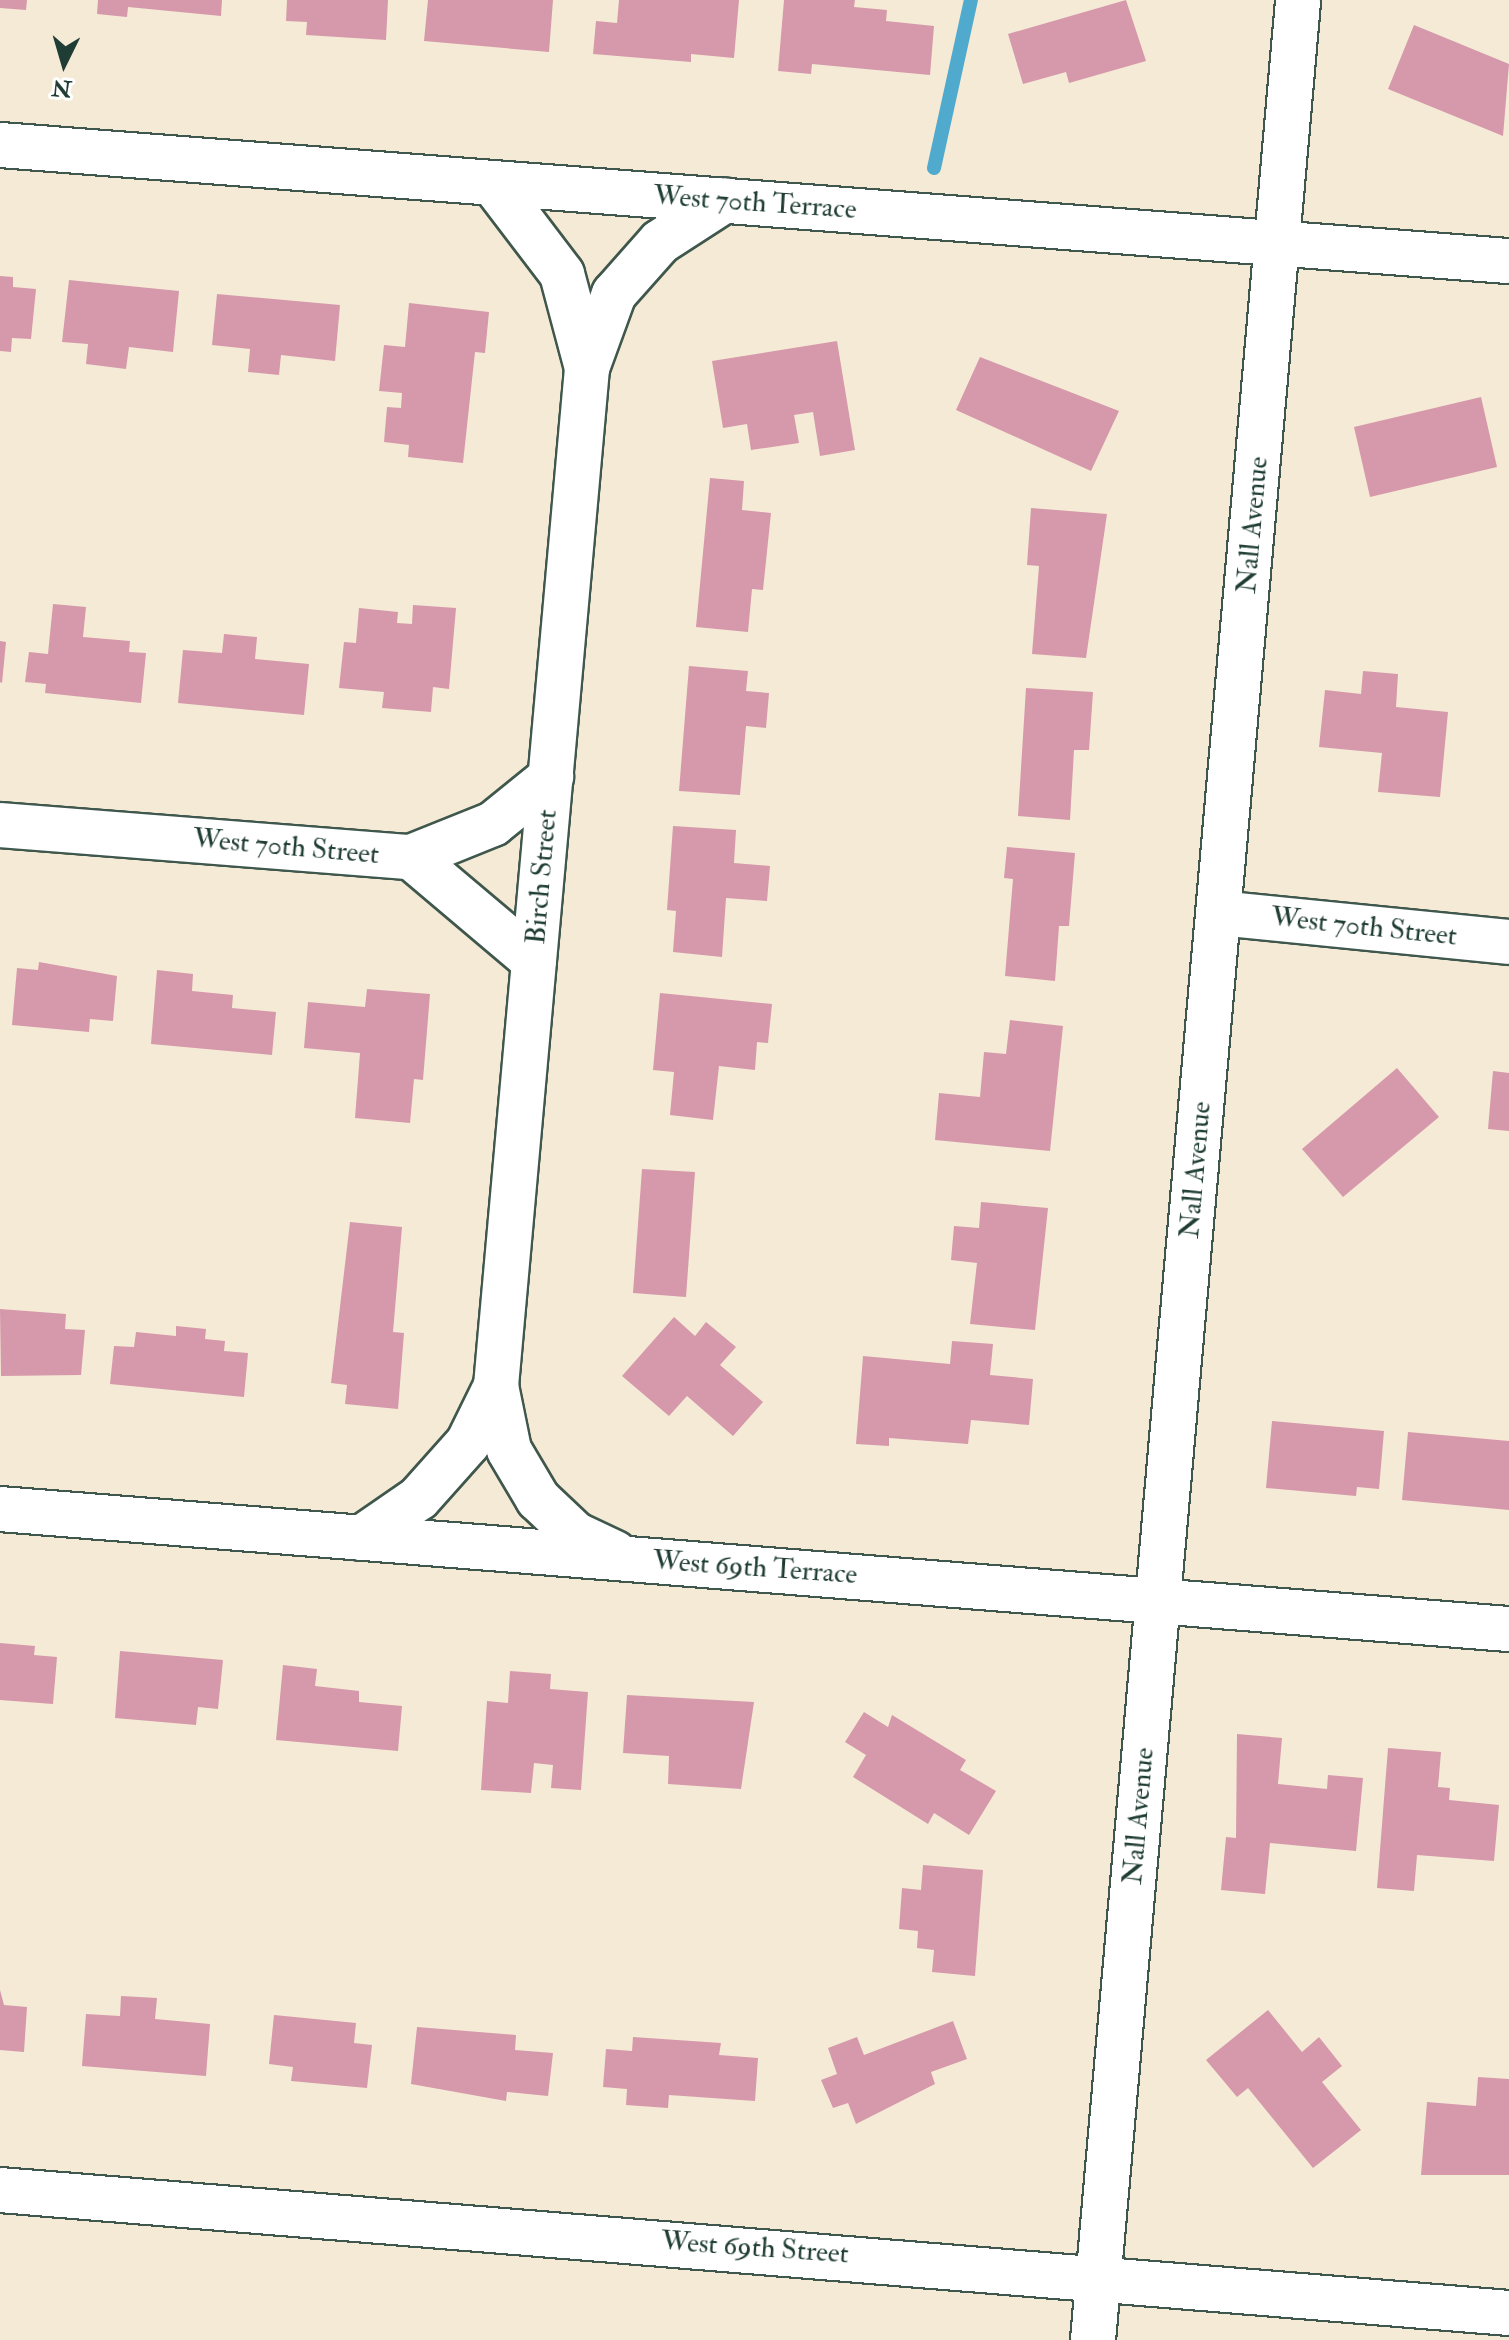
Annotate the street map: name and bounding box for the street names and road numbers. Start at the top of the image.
street label: West 70th Terrace [652,179,858,227]
street label: Nall Avenue [1230,455,1276,595]
street label: Birch Street [519,808,565,946]
street label: West 70th Street [192,822,380,872]
street label: West 70th Street [1269,901,1459,953]
street label: Nall Avenue [1173,1100,1219,1240]
street label: West 69th Terrace [652,1544,858,1592]
street label: Nall Avenue [1116,1746,1162,1886]
street label: West 69th Street [660,2225,850,2271]

